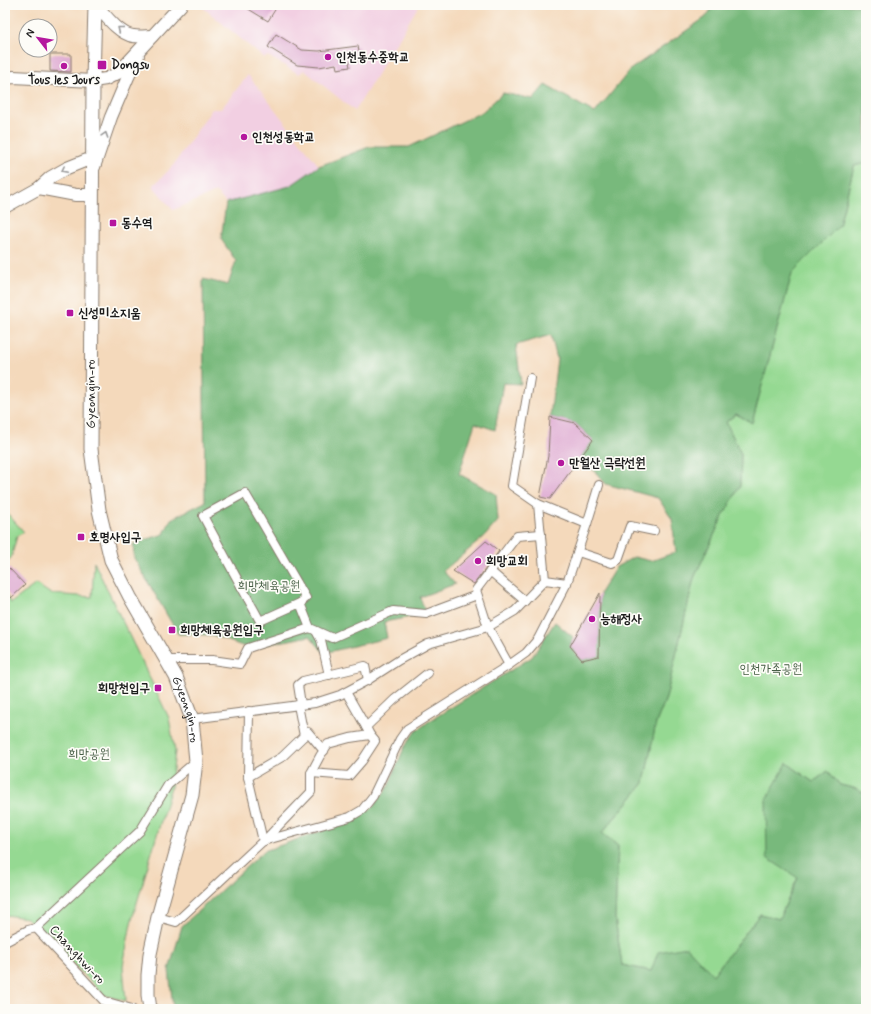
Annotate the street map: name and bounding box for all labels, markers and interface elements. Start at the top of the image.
north arrow [18,18,58,58]
text: N [22,27,38,40]
one-way arrow [118,27,125,34]
place label: 인천동수중학교 [336,49,409,66]
marker: 인천동수중학교 [323,52,333,62]
place label: Dongsu [111,57,150,76]
marker: Dongsu [96,59,108,71]
marker: Tous les Jours [59,61,69,71]
place label: Tous les Jours [28,72,100,89]
place label: 인천성동학교 [252,129,315,146]
one-way arrow [100,132,108,139]
marker: 인천성동학교 [239,132,249,142]
one-way arrow [60,165,68,173]
place label: 동수역 [121,215,152,232]
marker: 동수역 [108,218,118,228]
place label: 신성미소지움 [78,305,141,322]
marker: 신성미소지움 [65,308,75,318]
street label: Gyeongin-ro [83,359,100,429]
place label: 만월산 극락선원 [569,455,646,472]
marker: 만월산 극락선원 [556,458,566,468]
place label: 호명사입구 [89,529,142,546]
marker: 호명사입구 [76,532,86,542]
place label: 희망교회 [486,553,528,570]
marker: 희망교회 [473,556,483,566]
park label: 희망체육공원 [238,578,300,595]
place label: 능해정사 [600,611,642,628]
marker: 능해정사 [587,614,597,624]
place label: 희망체육공원입구 [180,622,264,639]
marker: 희망체육공원입구 [167,625,177,635]
park label: 인천가족공원 [740,661,802,678]
street label: Gyeongin-ro [168,673,203,744]
place label: 희망천입구 [98,680,151,697]
marker: 희망천입구 [153,683,163,693]
park label: 희망공원 [68,746,110,763]
street label: Changhwi-ro [45,922,109,988]

